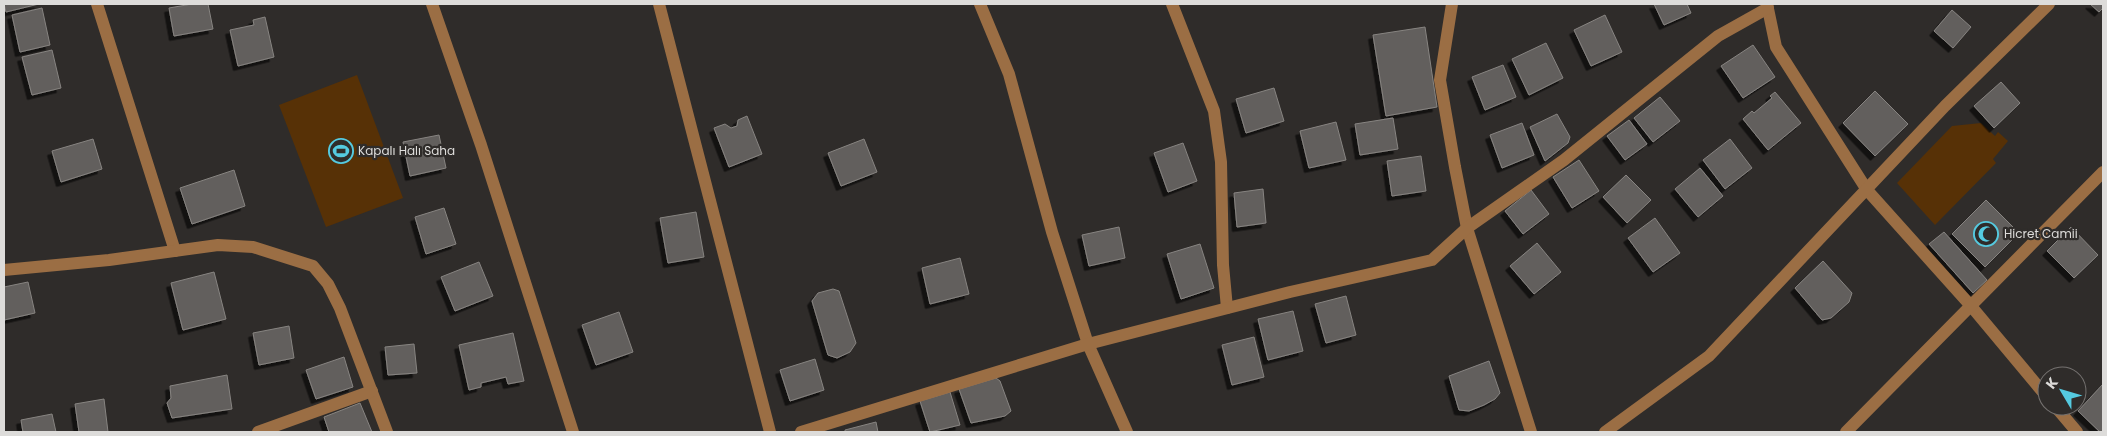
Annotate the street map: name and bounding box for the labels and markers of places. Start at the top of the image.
sports icon: Kapalı Halı Saha [328,138,354,164]
place label: Kapalı Halı Saha [358,142,455,159]
mosque icon: Hicret Camii [1973,221,1999,247]
place label: Hicret Camii [2004,225,2078,242]

